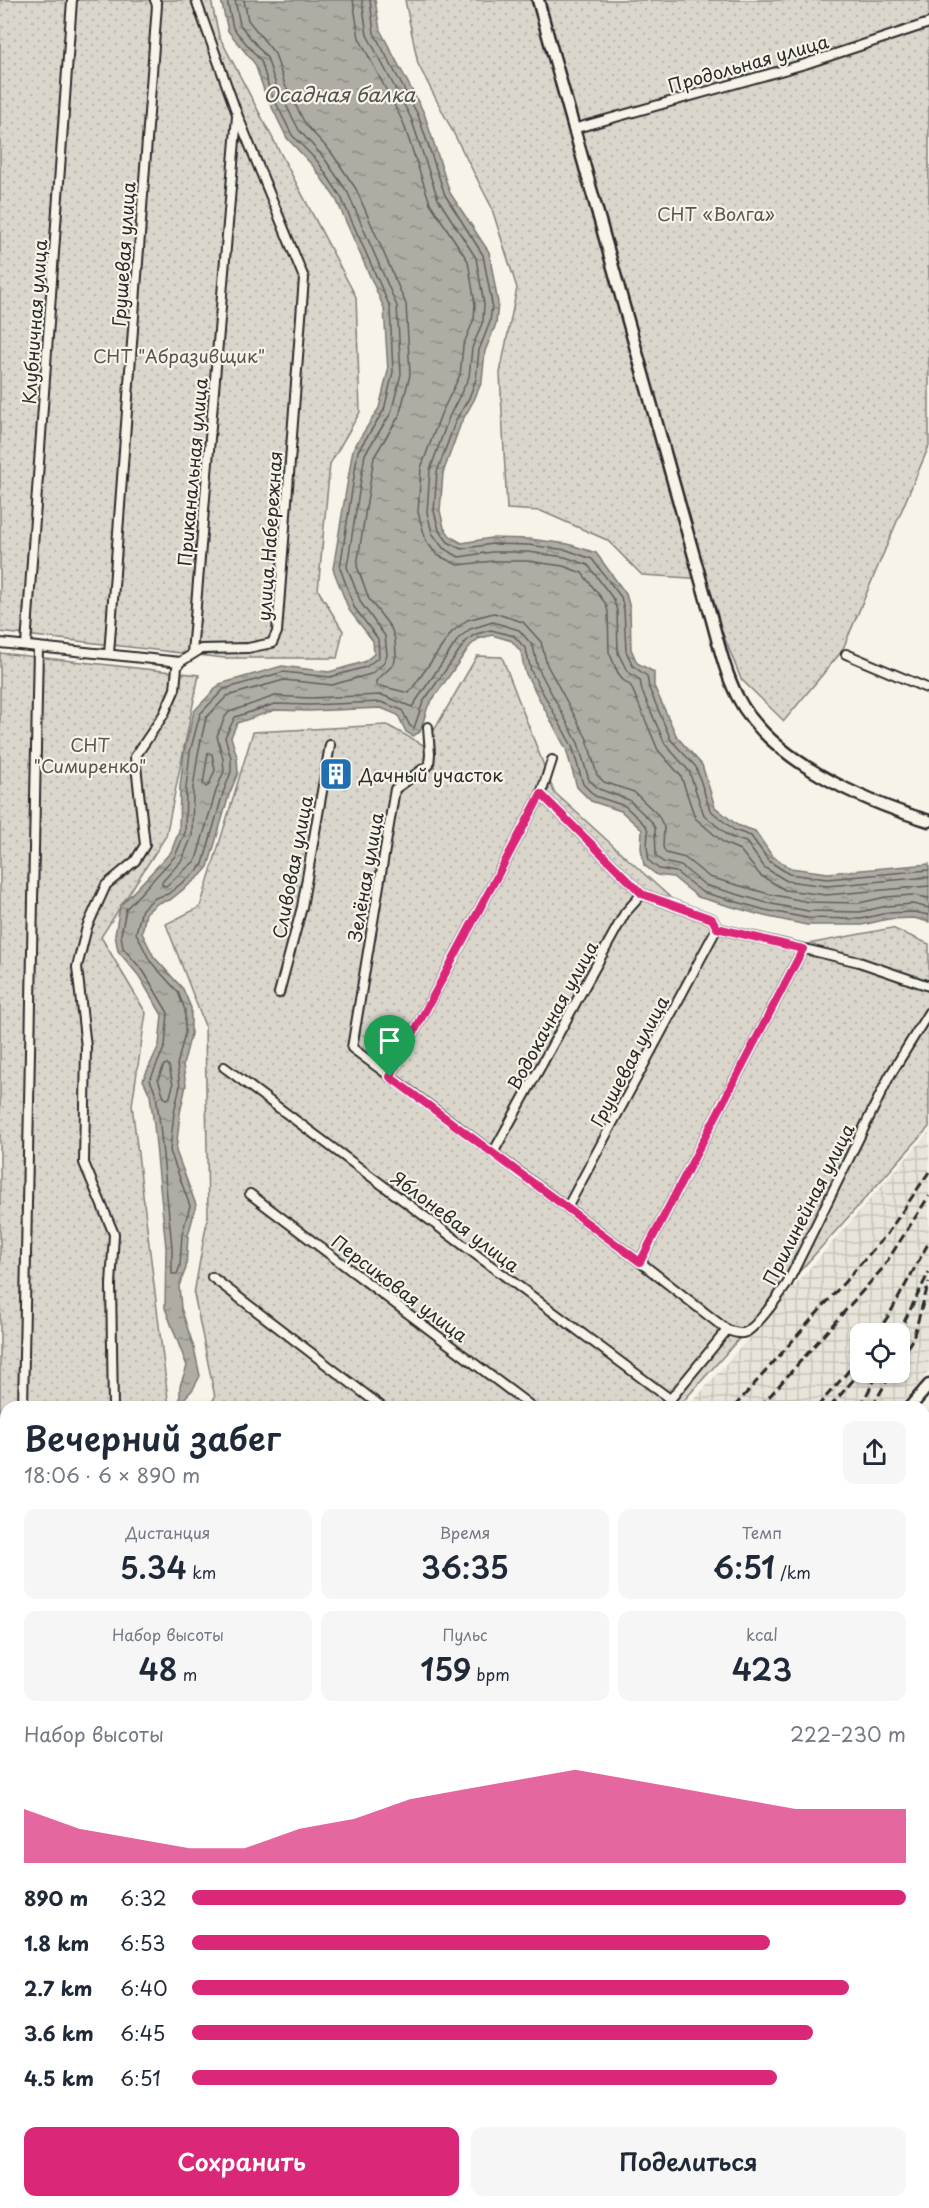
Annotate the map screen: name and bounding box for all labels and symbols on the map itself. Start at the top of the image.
street label: Продольная улица [664,27,832,99]
water label: Осадная балка [263,79,416,109]
street label: Грушевая улица [104,180,142,327]
park label: СНТ «Волга» [657,200,775,227]
street label: Клубничная улица [15,238,53,405]
park label: СНТ "Абразивщик" [93,342,265,369]
street label: Приканальная улица [170,376,214,567]
street label: улица Набережная [250,450,288,622]
park label: СНТ "Симиренко" [34,731,146,779]
building icon: Дачный участок [318,756,354,792]
place label: Дачный участок [358,761,503,788]
street label: Сливовая улица [265,793,319,941]
street label: Зелёная улица [340,810,390,944]
street label: Водокачная улица [500,935,604,1094]
street label: Грушевая улица [583,990,675,1131]
pin [364,1015,415,1077]
street label: Прилинейная улица [756,1118,861,1289]
street label: Яблоневая улица [386,1164,526,1278]
street label: Персиковая улица [326,1228,474,1349]

